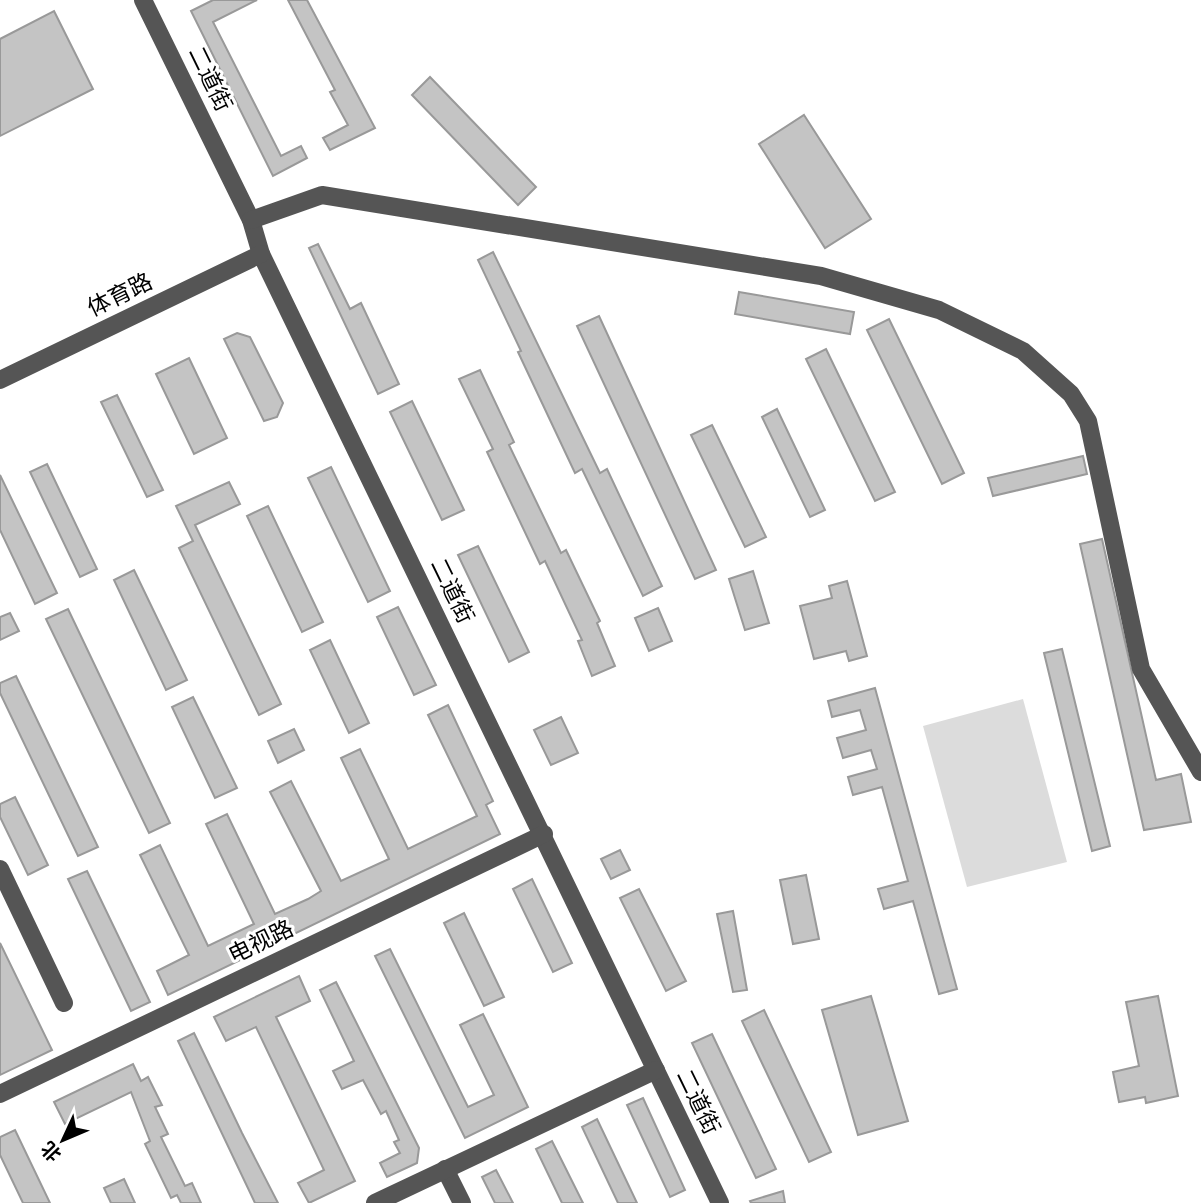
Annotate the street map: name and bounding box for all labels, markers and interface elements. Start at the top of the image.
street label: 二道街 [183,42,237,116]
street label: 体育路 [83,268,157,322]
street label: 二道街 [425,554,479,628]
street label: 电视路 [224,915,298,969]
street label: 二道街 [671,1065,725,1139]
north arrow [28,1105,98,1175]
text: 北 [37,1137,66,1166]

